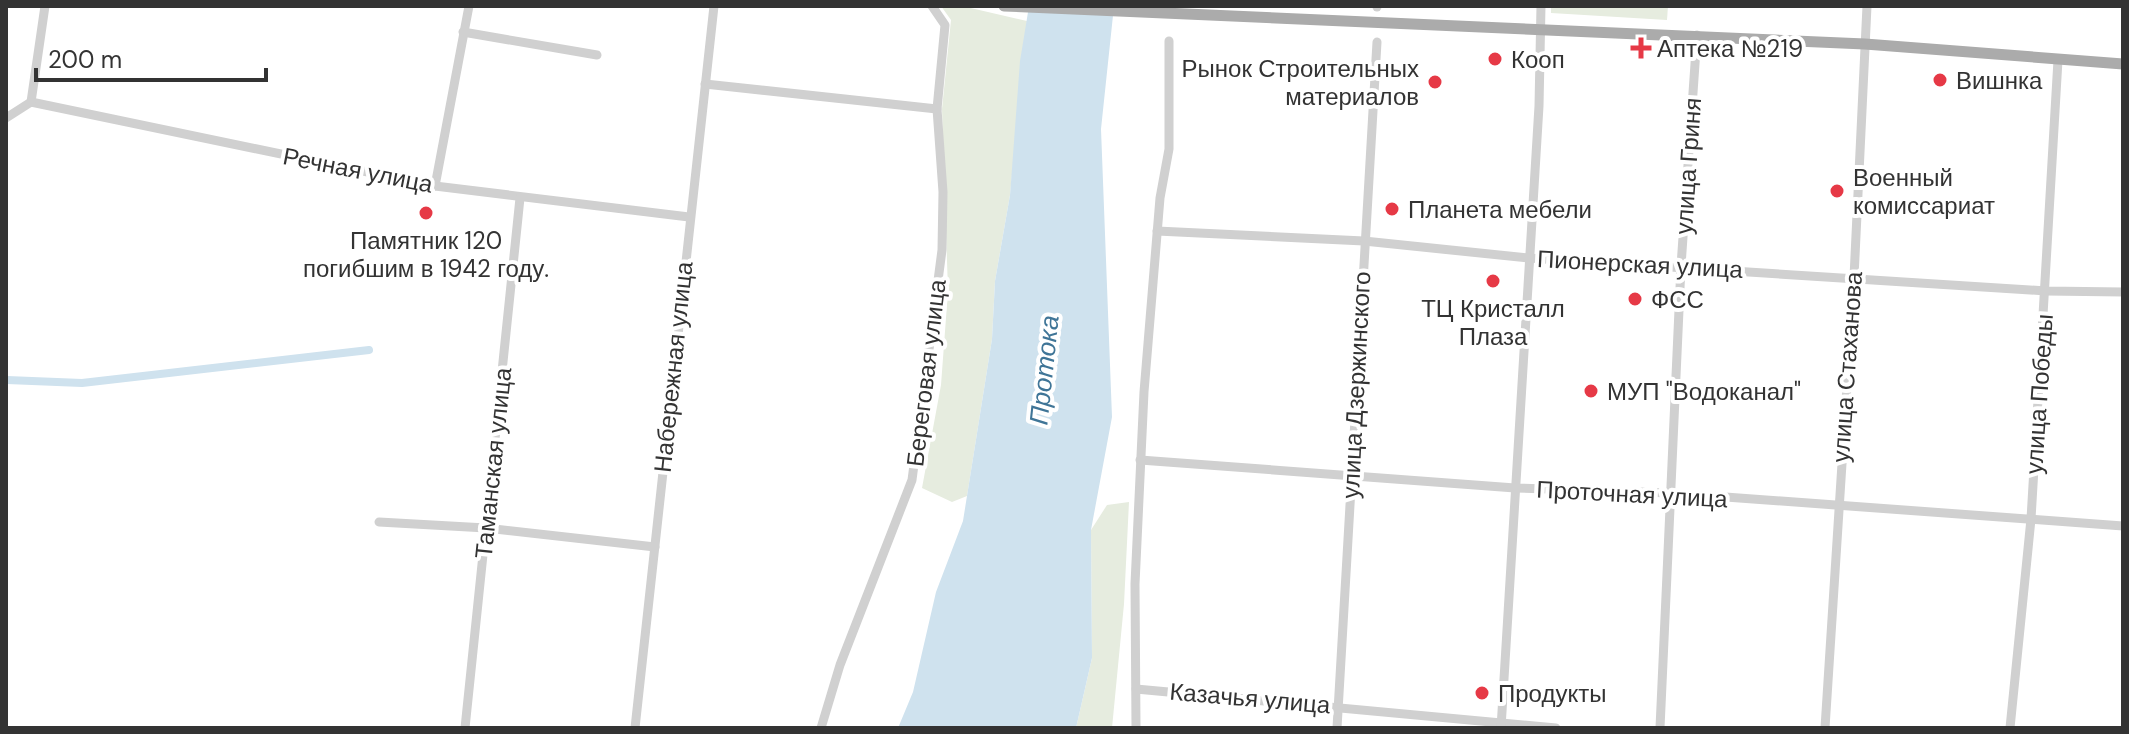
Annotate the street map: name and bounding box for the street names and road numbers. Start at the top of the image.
street label: улица Гриня [1668,97,1708,235]
street label: Речная улица [280,140,436,200]
street label: Пионерская улица [1536,243,1744,285]
street label: Набережная улица [647,259,700,474]
street label: улица Стаханова [1825,270,1869,463]
street label: улица Дзержинского [1335,271,1377,499]
street label: Береговая улица [899,277,953,468]
street label: улица Победы [2018,313,2060,475]
street label: Таманская улица [468,365,519,560]
street label: Проточная улица [1536,474,1729,515]
street label: Казачья улица [1168,676,1332,721]

